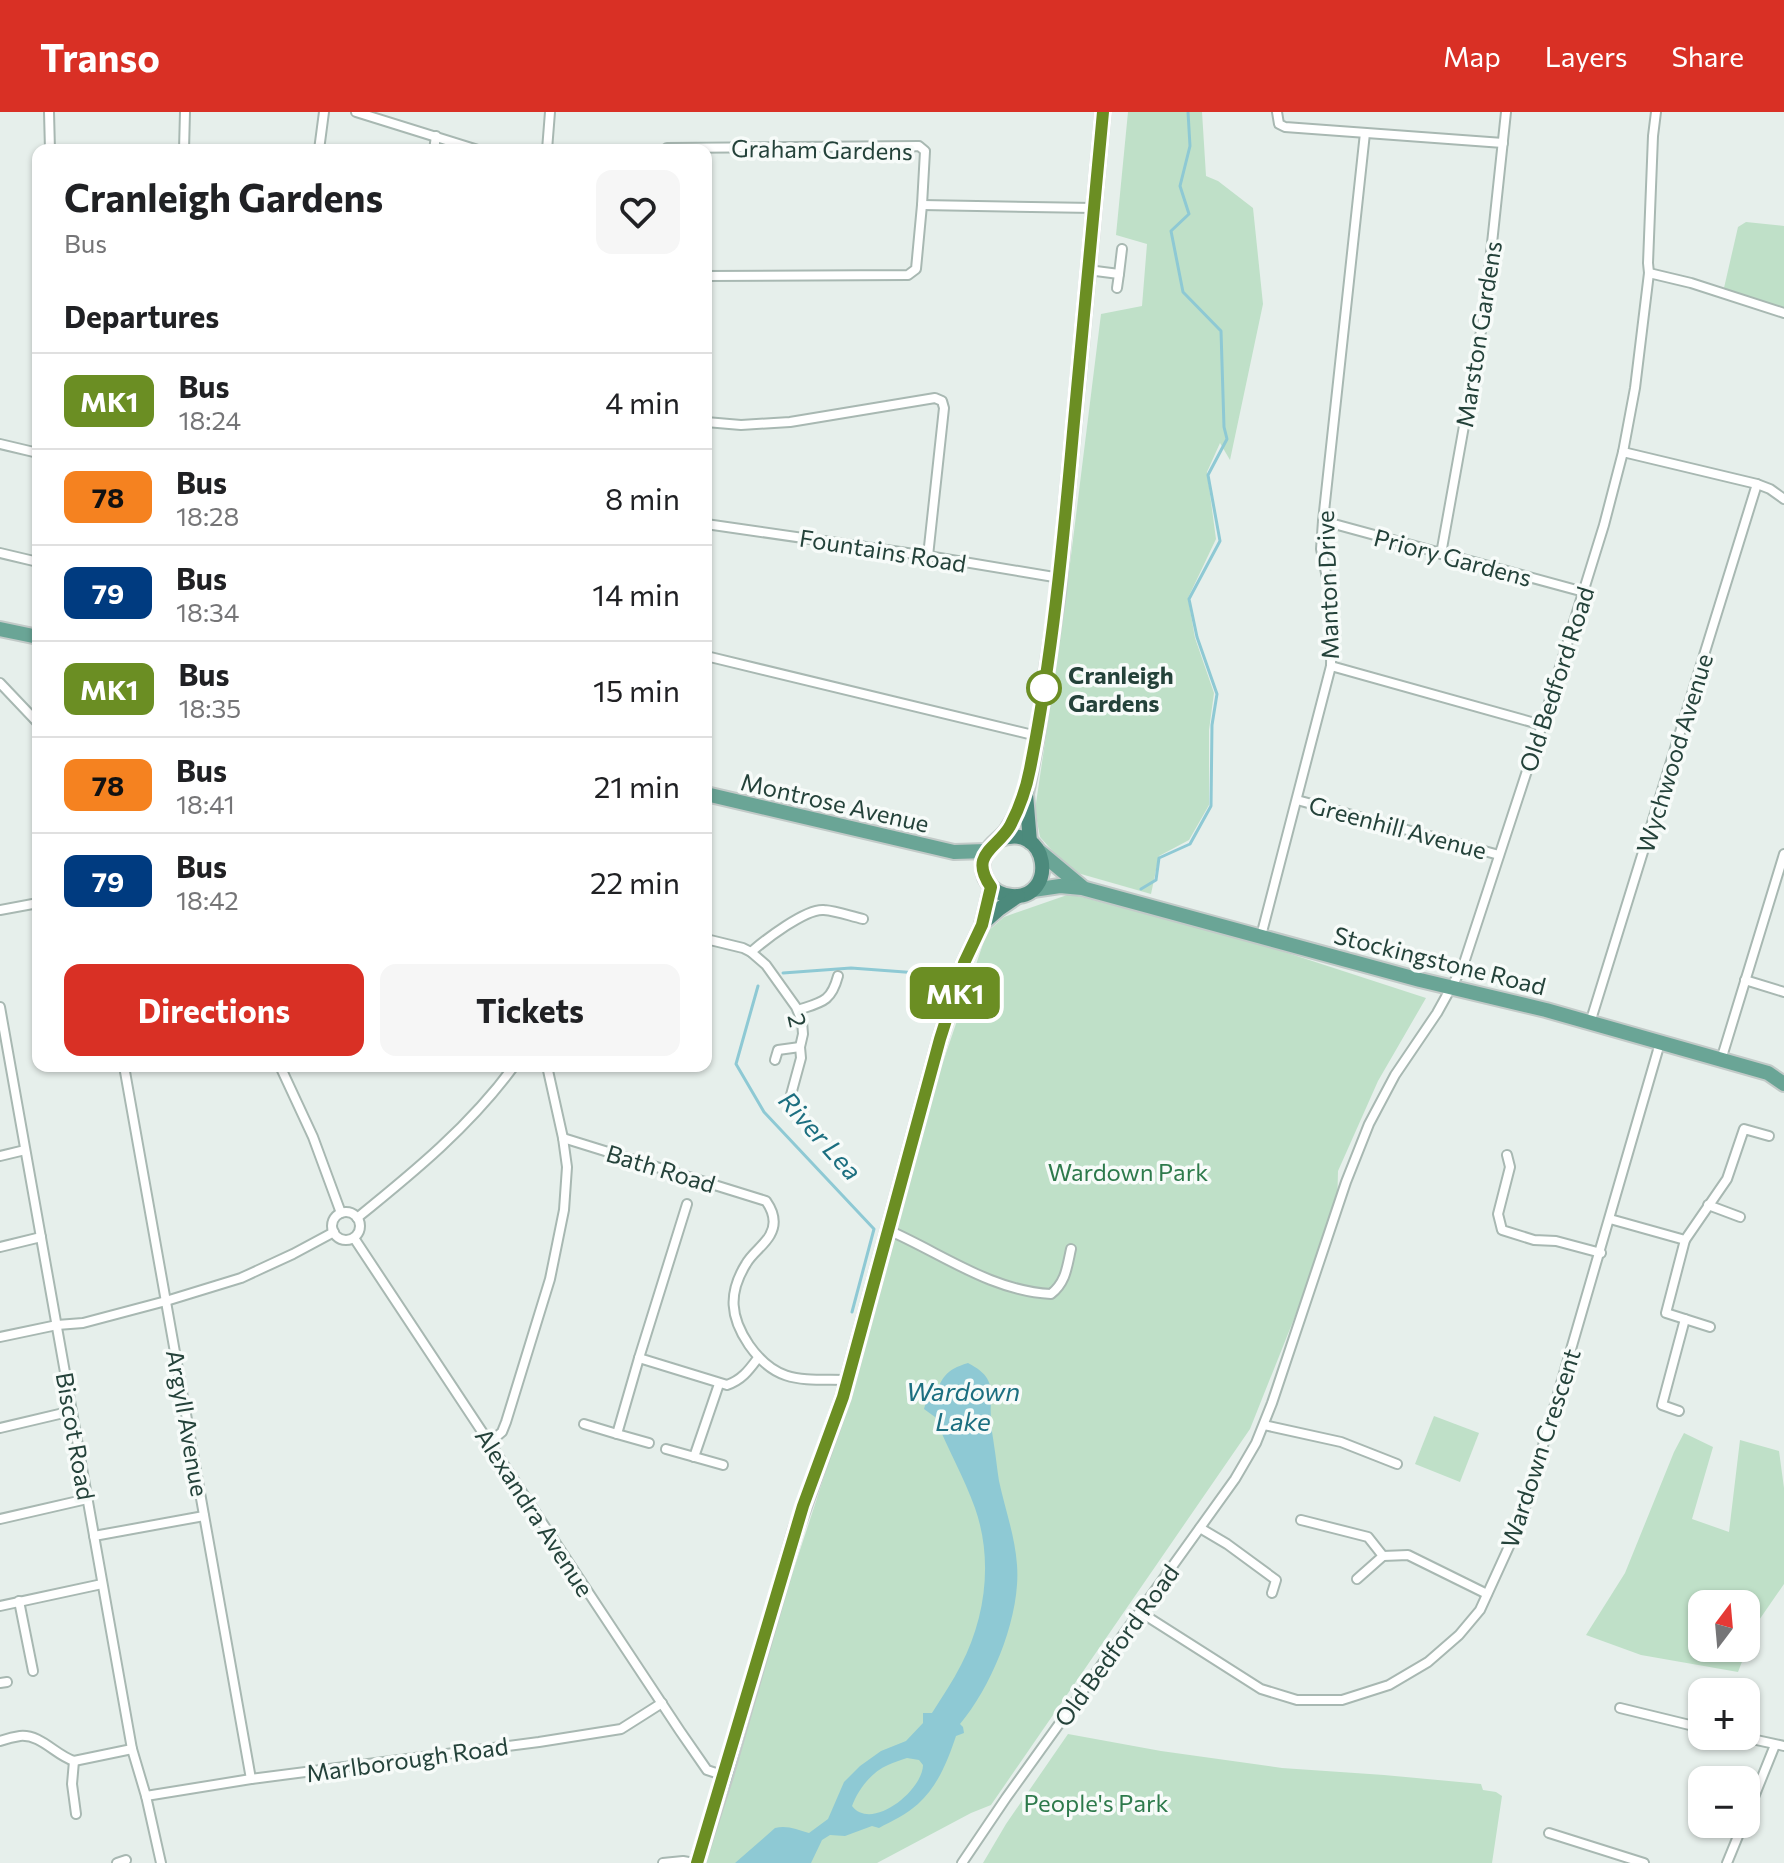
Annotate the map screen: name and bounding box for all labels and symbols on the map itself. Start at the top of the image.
street label: Graham Gardens [731,133,913,165]
street label: Marston Gardens [1449,239,1507,429]
street label: Manton Drive [1310,510,1344,660]
street label: Fountains Road [797,522,969,578]
street label: Priory Gardens [1371,522,1535,592]
street label: Old Bedford Road [1512,583,1600,775]
street label: Wychwood Avenue [1630,650,1718,856]
place label: Cranleigh Gardens [1068,660,1174,717]
marker: Cranleigh Gardens [1027,671,1061,705]
street label: Montrose Avenue [738,766,932,838]
street label: Greenhill Avenue [1306,789,1490,865]
street label: Stockingstone Road [1331,920,1549,1000]
line badge: MK1 [909,967,1001,1019]
street label: 2 [782,1010,814,1030]
water label: River Lea [773,1084,869,1186]
street label: Bath Road [603,1138,719,1198]
park label: Wardown Park [1048,1157,1208,1186]
street label: Wardown Crescent [1494,1345,1586,1551]
street label: Argyll Avenue [161,1347,215,1499]
street label: Biscot Road [51,1370,101,1502]
water label: Wardown Lake [906,1375,1020,1436]
street label: Alexandra Avenue [470,1422,600,1602]
street label: Old Bedford Road [1048,1558,1184,1732]
north arrow [1688,1590,1760,1662]
street label: Marlborough Road [304,1730,510,1788]
park label: People's Park [1023,1788,1169,1817]

